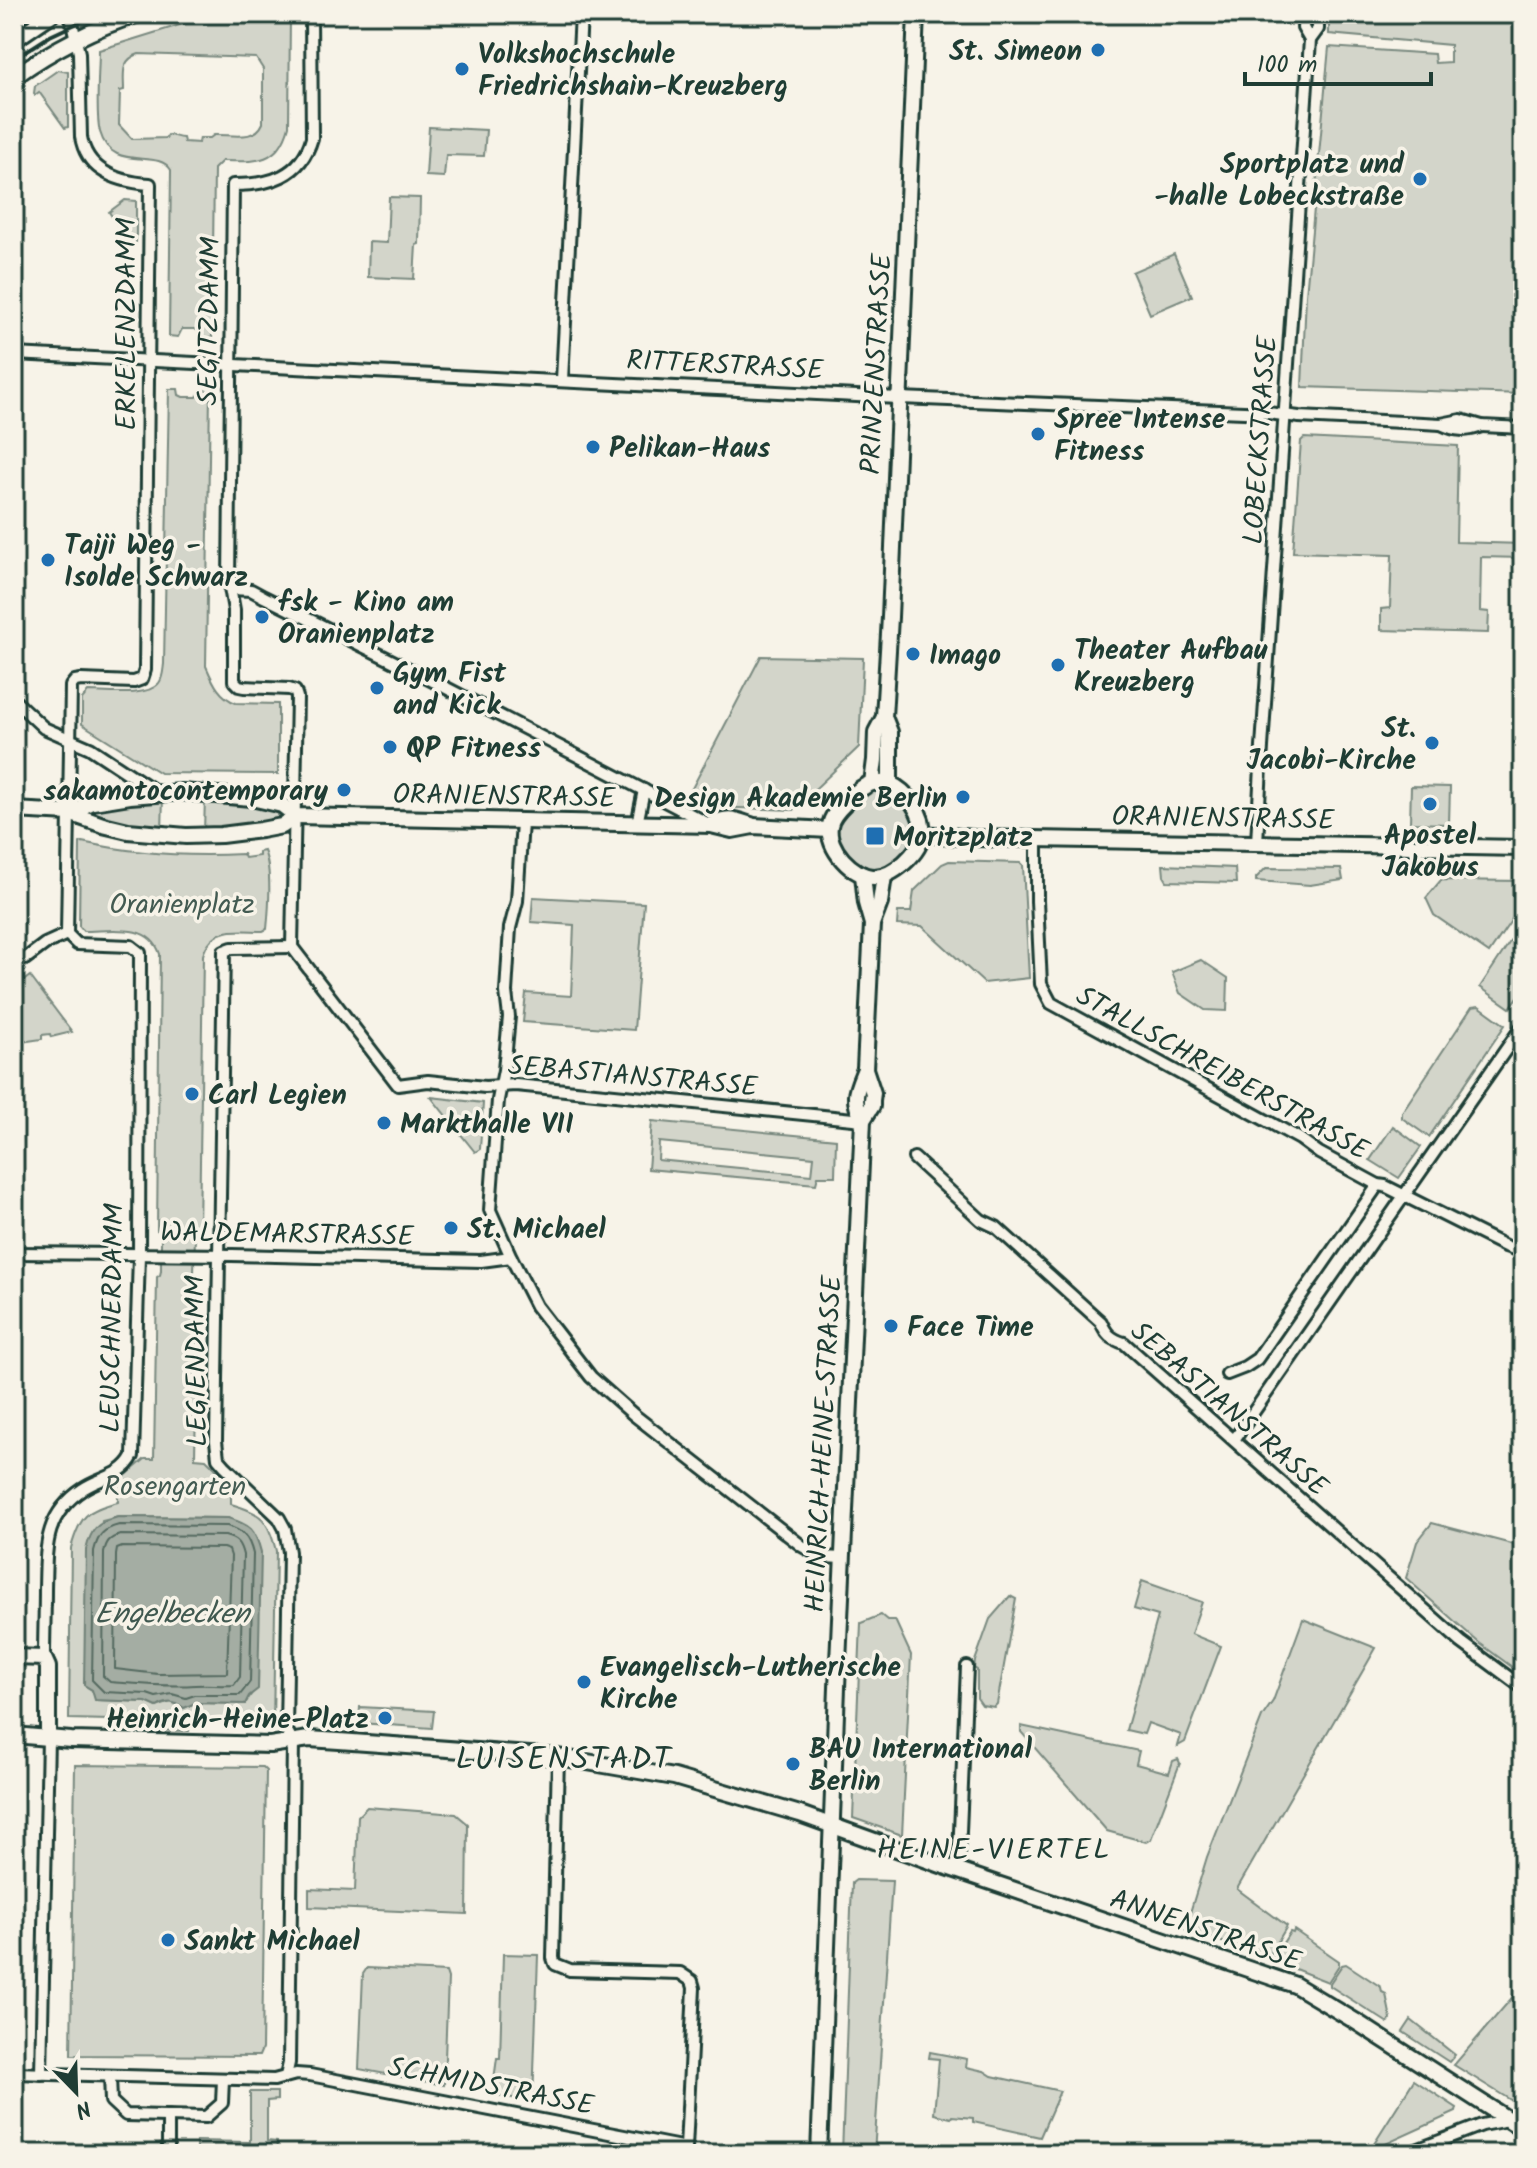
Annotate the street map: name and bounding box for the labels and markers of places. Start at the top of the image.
place label: St. Simeon [949,30,1082,75]
place label: Volkshochschule Friedrichshain-Kreuzberg [478,33,788,110]
marker: St. Simeon [1089,41,1107,59]
marker: Volkshochschule Friedrichshain-Kreuzberg [453,60,471,78]
place label: Sportplatz und -halle Lobeckstraße [1154,143,1405,220]
marker: Sportplatz und -halle Lobeckstraße [1411,170,1429,188]
place label: Spree Intense Fitness [1054,398,1226,475]
marker: Spree Intense Fitness [1029,425,1047,443]
place label: Pelikan-Haus [609,427,770,472]
marker: Pelikan-Haus [584,438,602,456]
place label: Taiji Weg - Isolde Schwarz [64,524,248,601]
marker: Taiji Weg - Isolde Schwarz [39,551,57,569]
place label: fsk - Kino am Oranienplatz [278,581,454,658]
marker: fsk - Kino am Oranienplatz [253,608,271,626]
place label: Theater Aufbau Kreuzberg [1074,629,1268,706]
place label: Imago [929,634,1001,679]
marker: Imago [904,645,922,663]
place label: Gym Fist and Kick [393,652,507,729]
marker: Theater Aufbau Kreuzberg [1049,656,1067,674]
marker: Gym Fist and Kick [368,679,386,697]
place label: St. Jacobi-Kirche [1246,707,1416,784]
place label: QP Fitness [406,727,541,772]
marker: St. Jacobi-Kirche [1423,734,1441,752]
marker: QP Fitness [381,738,399,756]
place label: sakamotocontemporary [43,770,328,815]
place label: Design Akademie Berlin [654,777,947,822]
marker: sakamotocontemporary [335,781,353,799]
marker: Design Akademie Berlin [954,788,972,806]
marker: Apostel Jakobus [1421,795,1439,813]
place label: Apostel Jakobus [1381,814,1479,891]
place label: Moritzplatz [893,816,1033,861]
marker: Moritzplatz [864,825,886,847]
place label: Carl Legien [208,1074,347,1119]
marker: Carl Legien [183,1085,201,1103]
place label: Markthalle VII [400,1103,574,1148]
marker: Markthalle VII [375,1114,393,1132]
place label: St. Michael [467,1208,606,1253]
marker: St. Michael [442,1219,460,1237]
place label: Face Time [907,1306,1034,1351]
marker: Face Time [882,1317,900,1335]
place label: Evangelisch-Lutherische Kirche [600,1646,901,1723]
marker: Evangelisch-Lutherische Kirche [575,1673,593,1691]
place label: Heinrich-Heine-Platz [106,1698,369,1743]
marker: Heinrich-Heine-Platz [376,1709,394,1727]
place label: BAU International Berlin [809,1728,1032,1805]
marker: BAU International Berlin [784,1755,802,1773]
place label: Sankt Michael [184,1920,360,1965]
marker: Sankt Michael [159,1931,177,1949]

